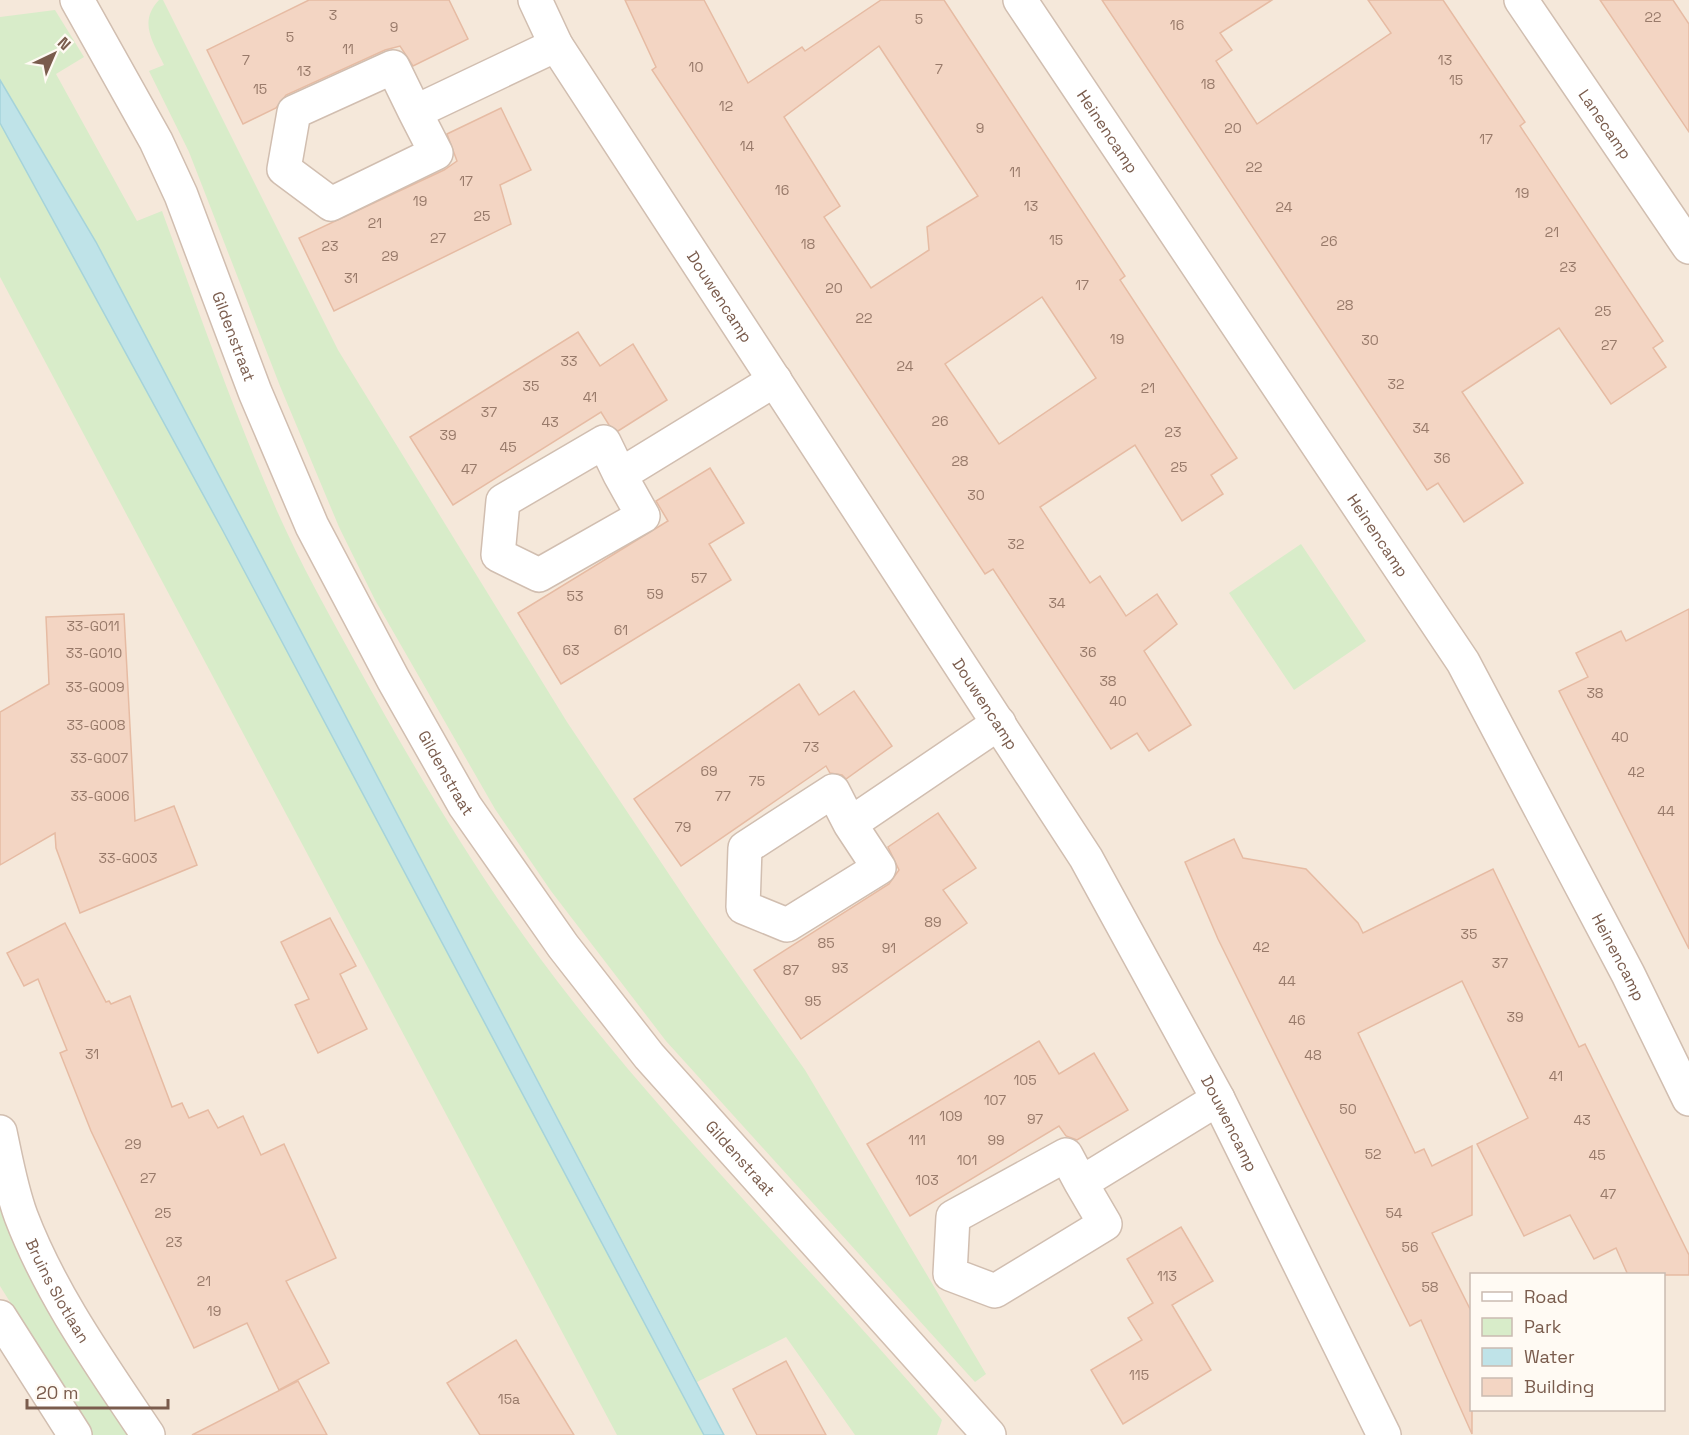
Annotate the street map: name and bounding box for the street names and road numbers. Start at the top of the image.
street label: Lanecamp [1574,85,1636,163]
street label: Heinencamp [1072,86,1143,177]
street label: Douwencamp [682,247,757,347]
street label: Gildenstraat [207,288,260,384]
street label: Heinencamp [1342,490,1413,581]
street label: Douwencamp [948,654,1023,754]
street label: Gildenstraat [413,727,478,820]
street label: Heinencamp [1587,910,1649,1004]
street label: Douwencamp [1196,1072,1262,1175]
street label: Gildenstraat [701,1116,780,1201]
street label: Bruins Slotlaan [21,1236,94,1347]

